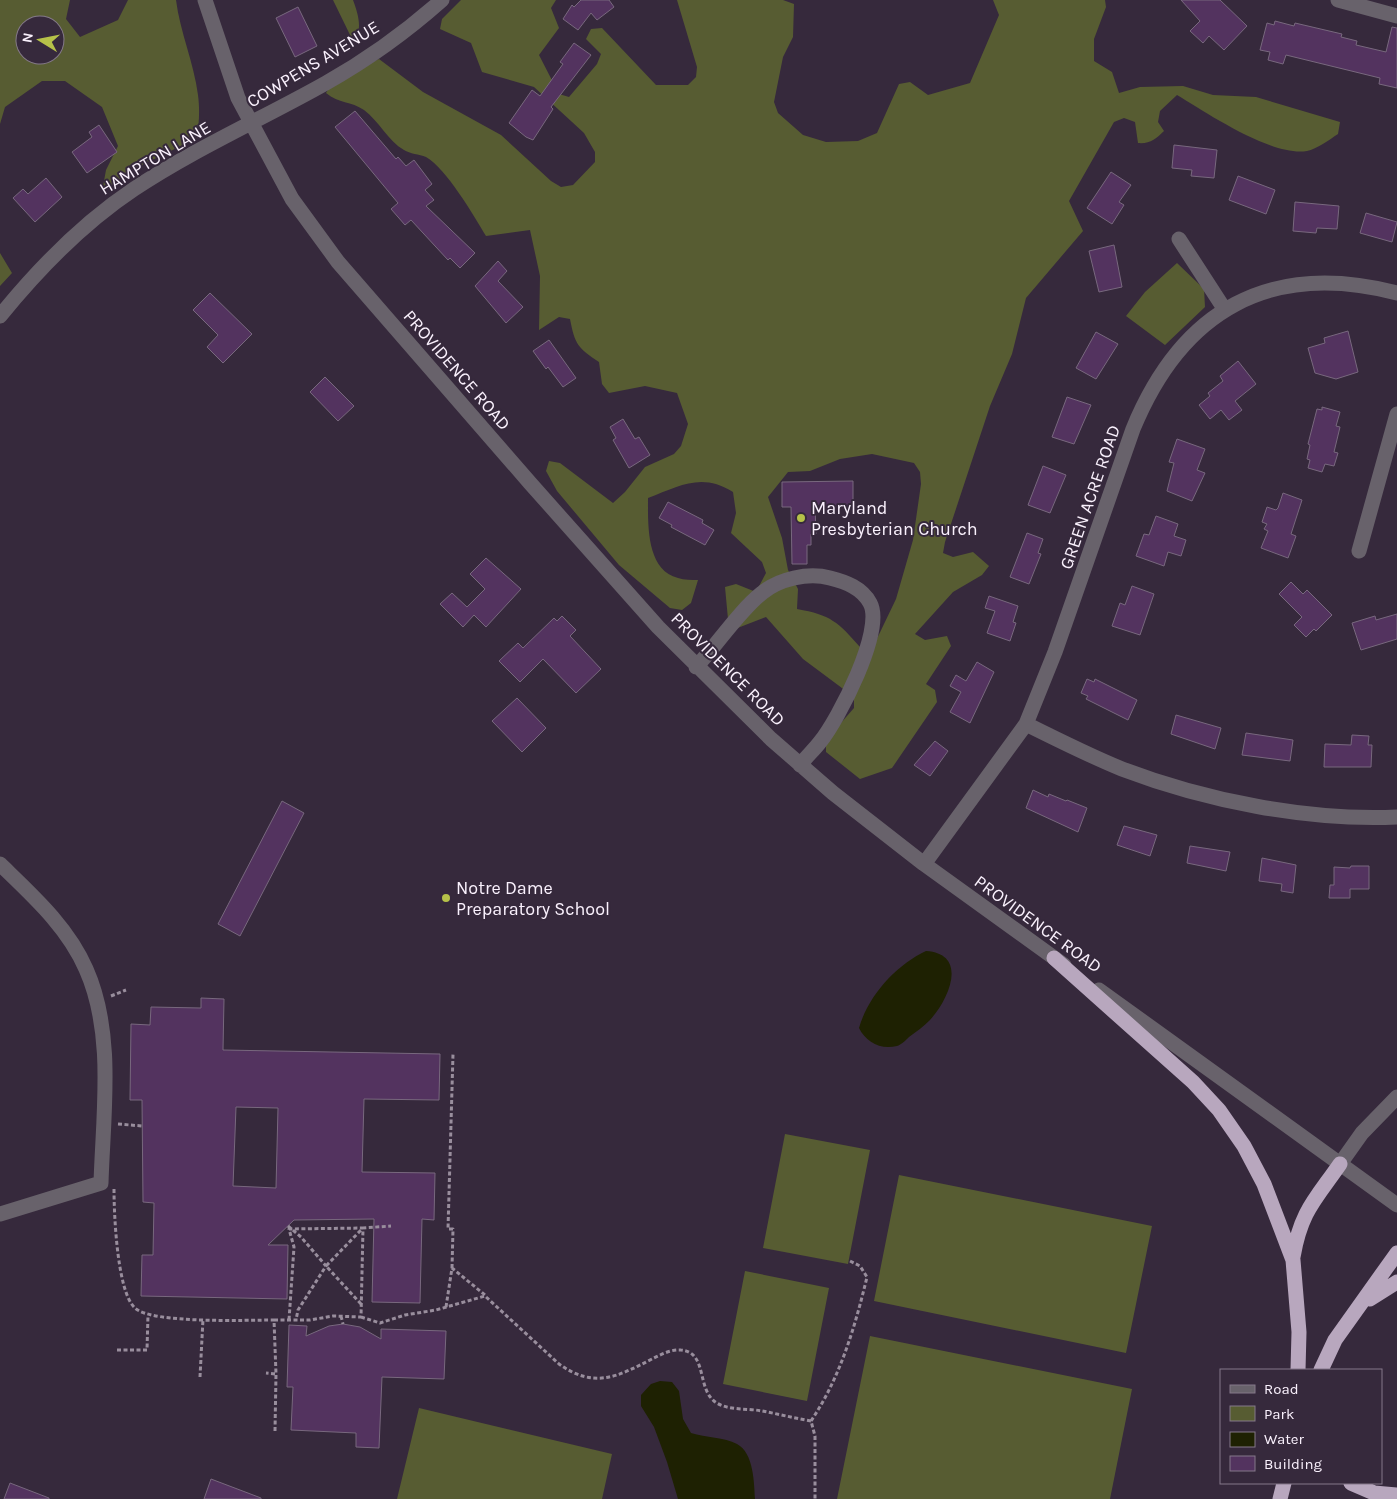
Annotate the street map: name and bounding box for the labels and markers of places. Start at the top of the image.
place label: Maryland Presbyterian Church [811,497,978,540]
marker: Maryland Presbyterian Church [795,512,807,524]
place label: Notre Dame Preparatory School [456,877,610,920]
marker: Notre Dame Preparatory School [440,892,452,904]

